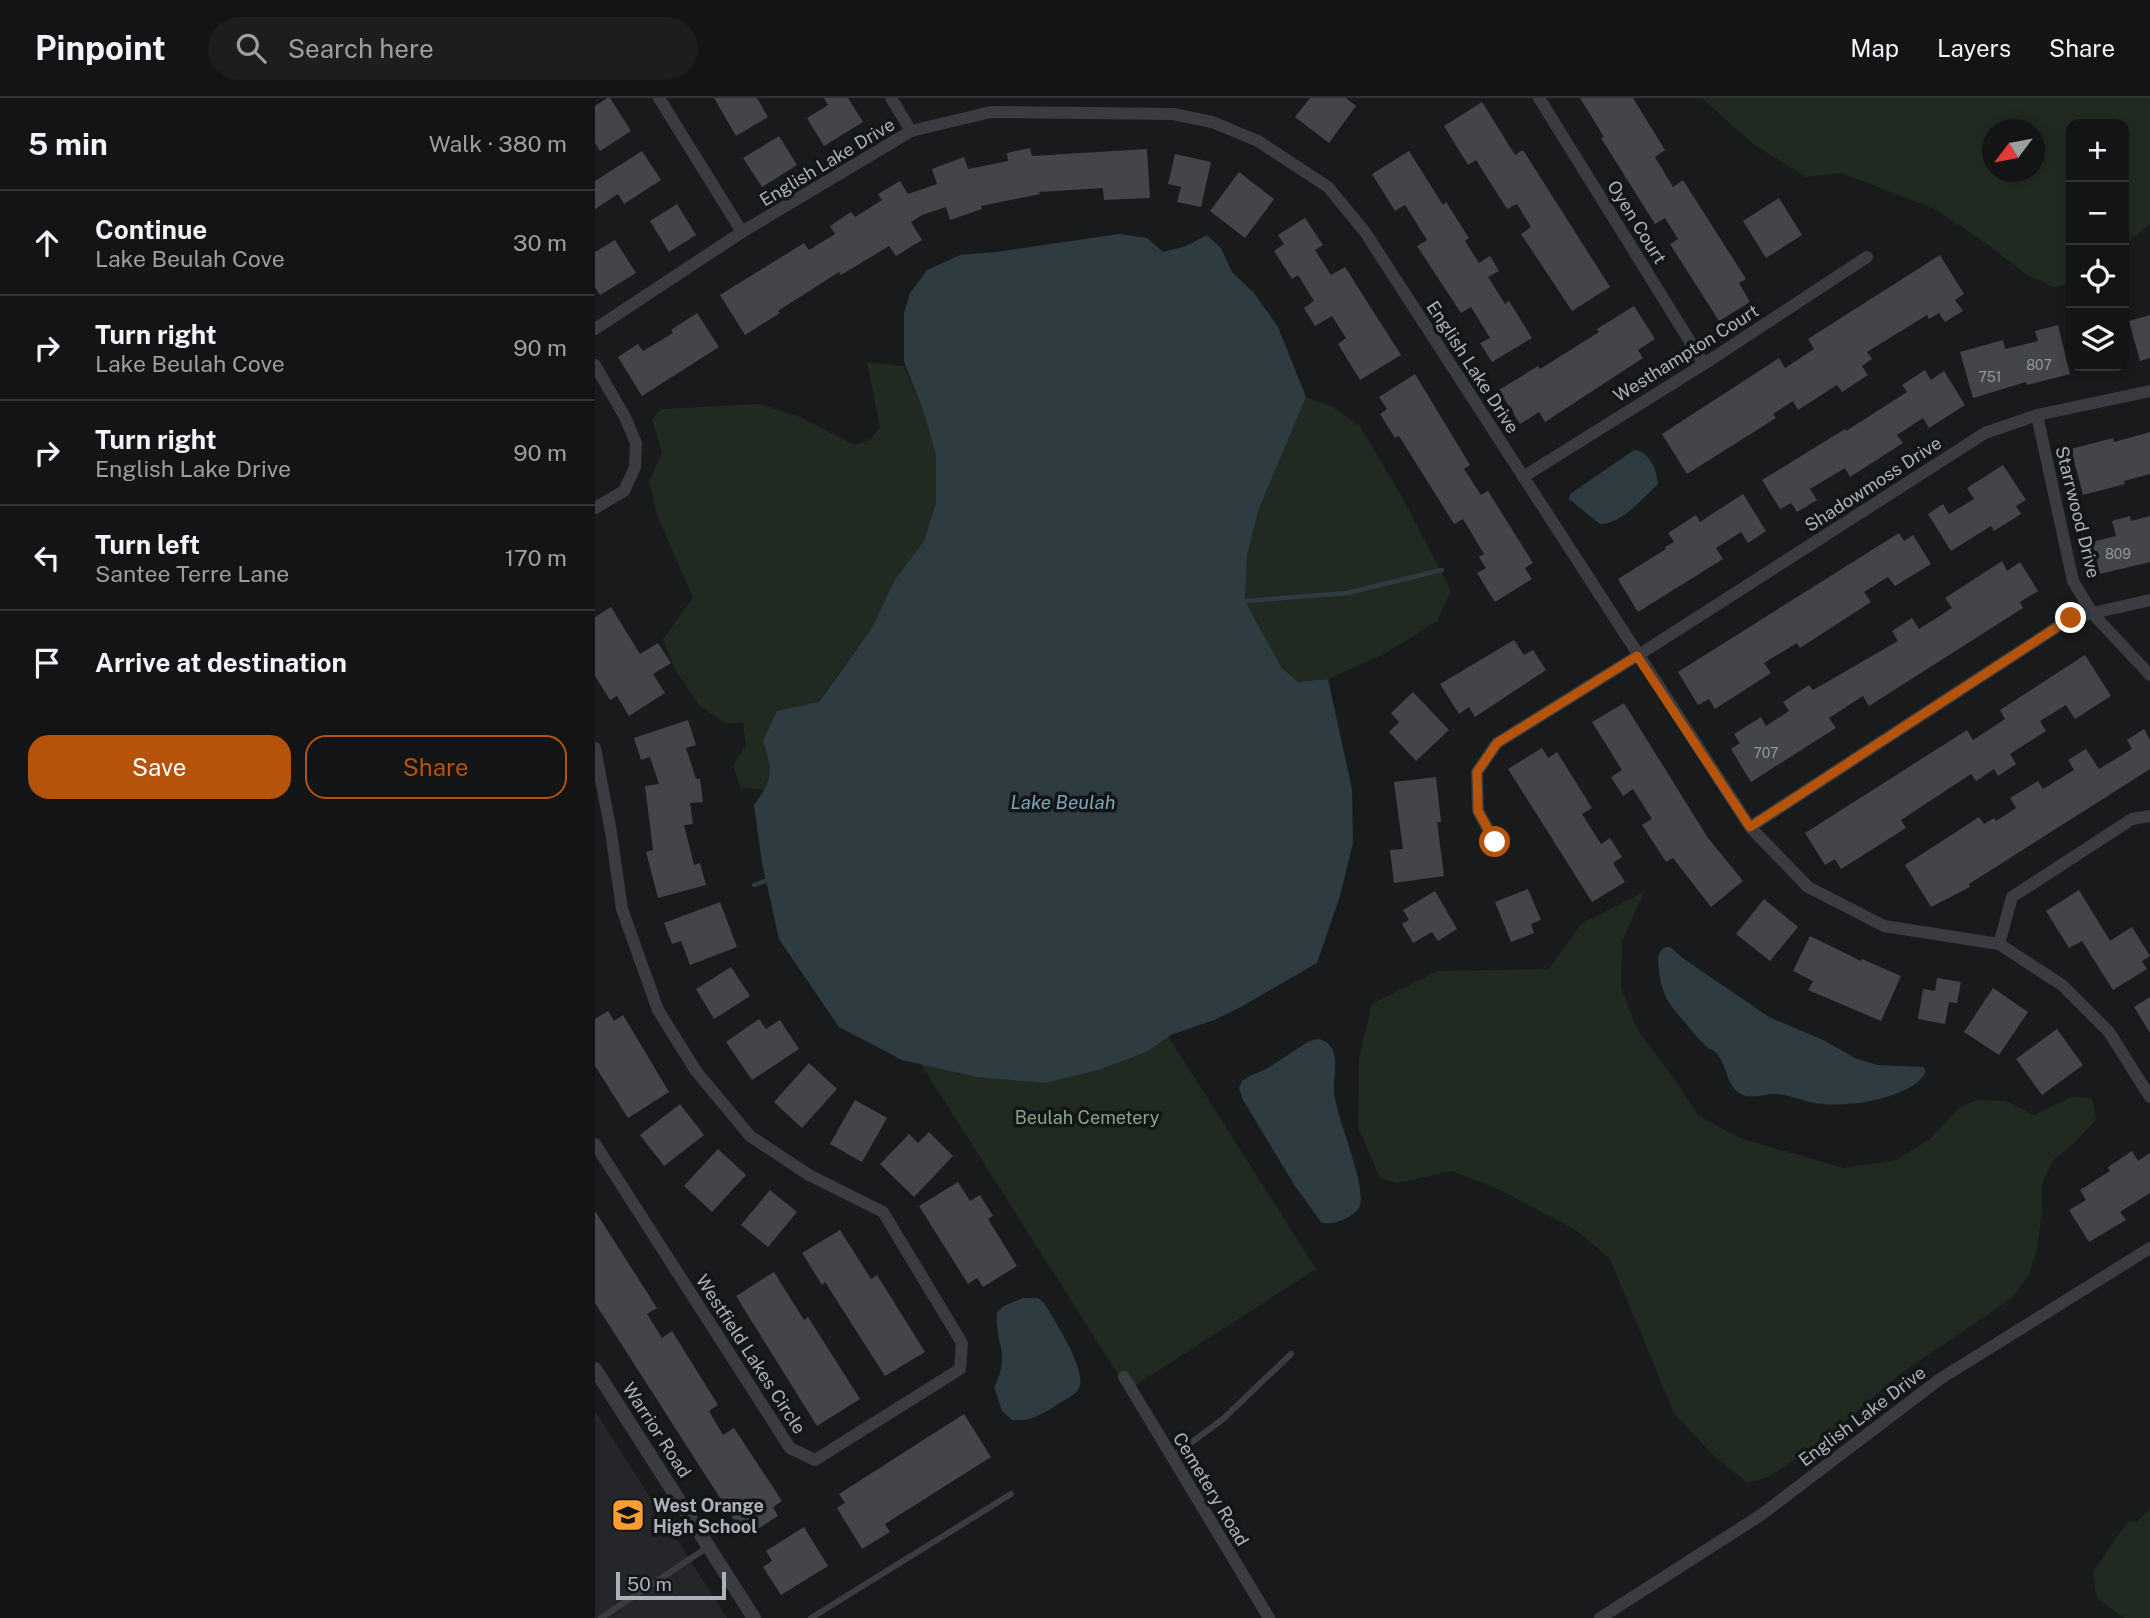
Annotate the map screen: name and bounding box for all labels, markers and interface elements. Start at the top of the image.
search box [208,17,698,80]
text: Pinpoint [35,29,166,67]
icon: search [232,29,270,67]
text: Search here [288,33,434,64]
text: Map [1850,34,1899,62]
text: Layers [1937,34,2011,62]
text: Share [2049,34,2115,62]
street label: English Lake Drive [756,113,898,211]
north arrow [1982,119,2045,182]
map controls [2066,119,2129,371]
button: + [2066,119,2129,182]
text: 5 min [28,126,108,162]
text: Walk · 380 m [429,130,567,157]
street label: Oyen Court [1603,176,1671,268]
button: − [2066,182,2129,245]
text: Continue [95,214,207,245]
icon: ahead [28,224,66,262]
text: 30 m [513,229,567,256]
text: Lake Beulah Cove [95,245,285,272]
button: locate [2066,245,2129,308]
street label: English Lake Drive [1422,297,1524,437]
street label: Westhampton Court [1610,300,1762,406]
button: layers [2066,308,2129,371]
text: Turn right [95,319,217,350]
icon: right [28,329,66,367]
text: 90 m [513,334,567,361]
text: Lake Beulah Cove [95,350,285,377]
house number: 807 [2026,357,2052,373]
house number: 751 [1978,369,2002,385]
text: Turn right [95,424,217,455]
street label: Shadowmoss Drive [1801,432,1945,536]
icon: right [28,434,66,472]
text: 90 m [513,439,567,466]
street label: Starrwood Drive [2051,444,2105,580]
text: English Lake Drive [95,455,291,482]
text: Turn left [95,529,200,560]
icon: left [28,539,66,577]
text: 170 m [505,544,567,571]
house number: 809 [2105,546,2131,562]
text: Santee Terre Lane [95,560,289,587]
route end [2055,602,2086,633]
icon: arrive [28,644,66,682]
text: Arrive at destination [95,647,347,678]
button: Save [28,735,291,799]
button: Share [305,735,567,799]
house number: 707 [1754,745,1778,761]
water label: Lake Beulah [1011,791,1115,813]
route start [1479,826,1510,857]
park label: Beulah Cemetery [1015,1107,1160,1128]
street label: Westfield Lakes Circle [692,1271,810,1437]
street label: English Lake Drive [1794,1361,1930,1471]
street label: Warrior Road [618,1379,696,1481]
street label: Cemetery Road [1169,1428,1253,1550]
place label: West Orange High School [653,1495,764,1537]
school or university icon: West Orange High School [609,1496,647,1534]
scale bar [616,1569,726,1601]
text: 50 m [627,1573,672,1595]

